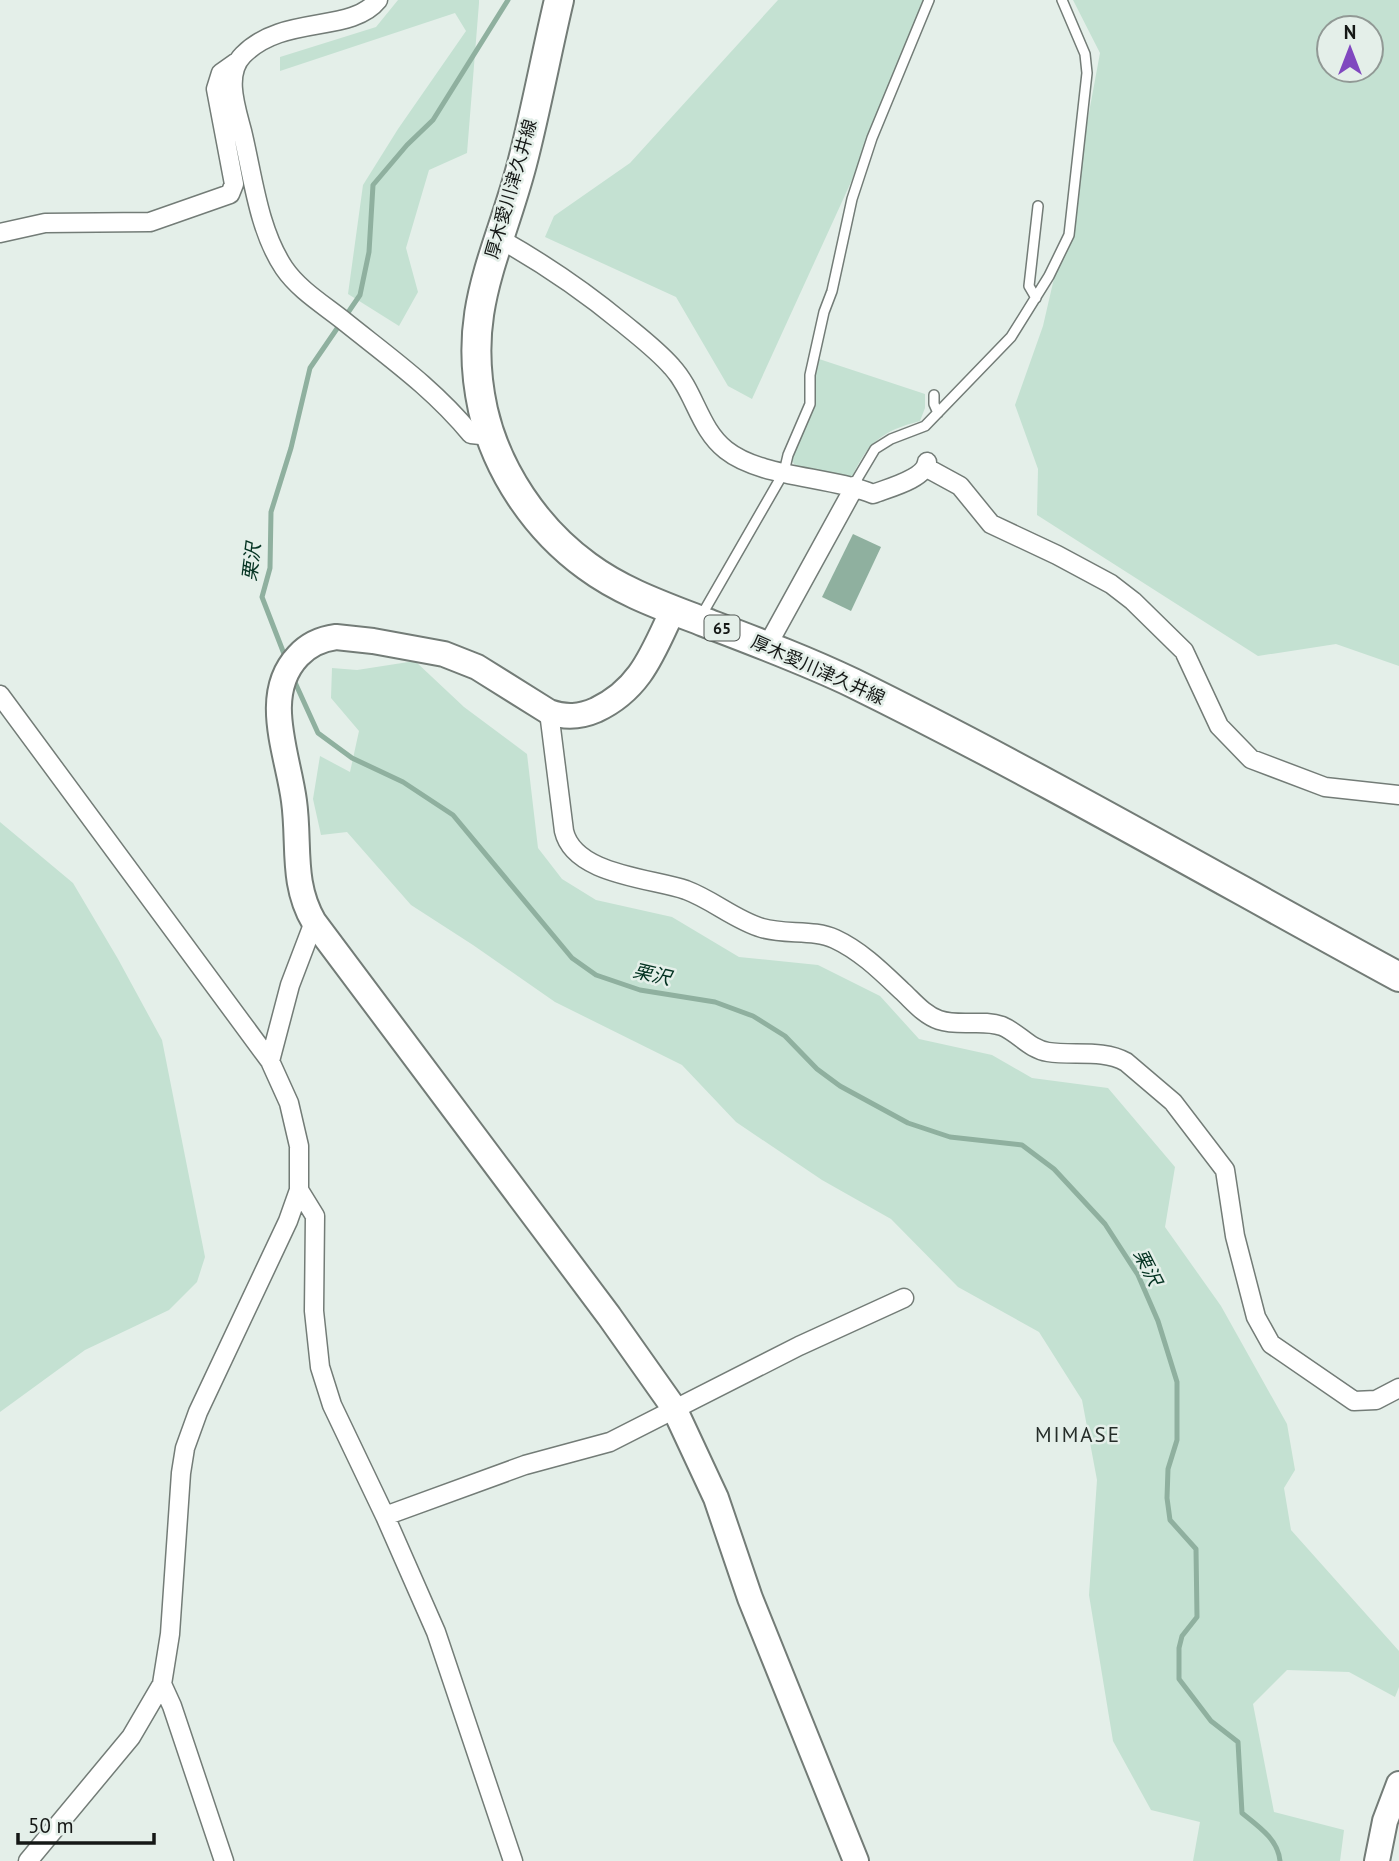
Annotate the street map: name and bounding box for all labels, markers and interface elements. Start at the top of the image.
north arrow [1315,14,1385,84]
text: N [1344,20,1356,44]
street label: 厚木愛川津久井線 [480,116,541,261]
water label: 栗沢 [237,539,266,582]
road number: 65 [704,615,740,640]
street label: 厚木愛川津久井線 [748,630,889,709]
water label: 栗沢 [631,958,676,991]
water label: 栗沢 [1129,1245,1169,1292]
district label: MIMASE [1035,1421,1121,1448]
scale bar [18,1801,154,1845]
text: 50 m [28,1812,74,1839]

